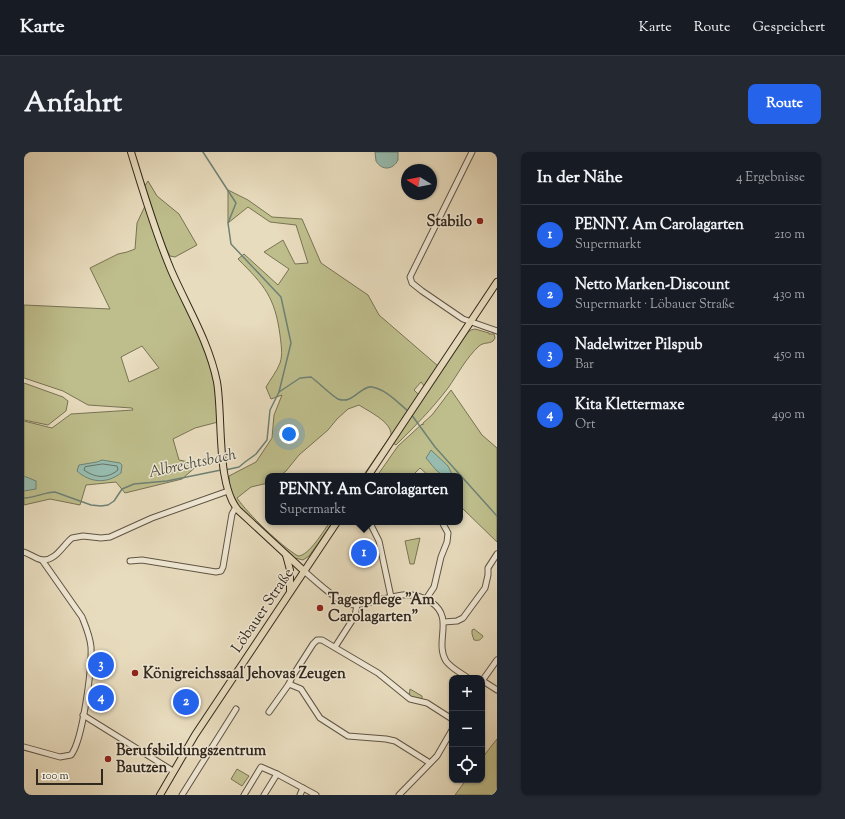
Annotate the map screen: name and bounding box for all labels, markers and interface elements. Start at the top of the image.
text: Karte [20,14,65,41]
text: Karte [639,18,672,38]
text: Route [694,18,730,38]
text: Gespeichert [752,18,825,38]
text: Anfahrt [24,84,122,124]
button: Route [748,84,821,124]
north arrow [401,164,437,200]
text: In der Nähe [537,166,623,190]
text: 4 Ergebnisse [736,169,805,187]
place label: Stabilo [426,212,472,233]
text: PENNY. Am Carolagarten [575,215,744,236]
marker: Stabilo [475,216,485,226]
text: 1 [548,226,552,244]
text: 210 m [774,226,805,244]
text: Supermarkt [575,236,641,254]
text: Netto Marken-Discount [575,275,730,296]
text: 2 [547,286,553,304]
text: 430 m [773,286,805,304]
text: Supermarkt · Löbauer Straße [575,296,735,314]
text: Nadelwitzer Pilspub [575,335,703,356]
text: 3 [547,346,553,364]
text: 450 m [774,346,805,364]
text: Bar [575,356,594,374]
text: Kita Klettermaxe [575,395,684,416]
text: 4 [547,406,553,424]
text: 490 m [772,406,805,424]
text: Ort [575,416,595,434]
your location [279,424,299,444]
water label: Albrechtsbach [146,444,239,485]
popup [265,473,463,525]
text: PENNY. Am Carolagarten [280,480,448,501]
text: Supermarkt [280,501,346,519]
pin: 1 [351,538,377,568]
street label: Löbauer Straße [227,564,299,657]
place label: Tagespflege "Am Carolagarten" [328,590,435,628]
marker: Tagespflege "Am Carolagarten" [315,603,325,613]
pin: 3 [88,650,114,680]
place label: Königreichssaal Jehovas Zeugen [143,664,346,685]
marker: Königreichssaal Jehovas Zeugen [130,668,140,678]
map controls [449,675,485,783]
button: + [449,675,485,711]
pin: 4 [88,683,114,713]
pin: 2 [173,687,199,717]
button: − [449,711,485,747]
place label: Berufsbildungszentrum Bautzen [116,741,267,779]
button: locate [449,747,485,783]
marker: Berufsbildungszentrum Bautzen [103,754,113,764]
scale bar [36,767,103,786]
text: 100 m [42,768,69,784]

